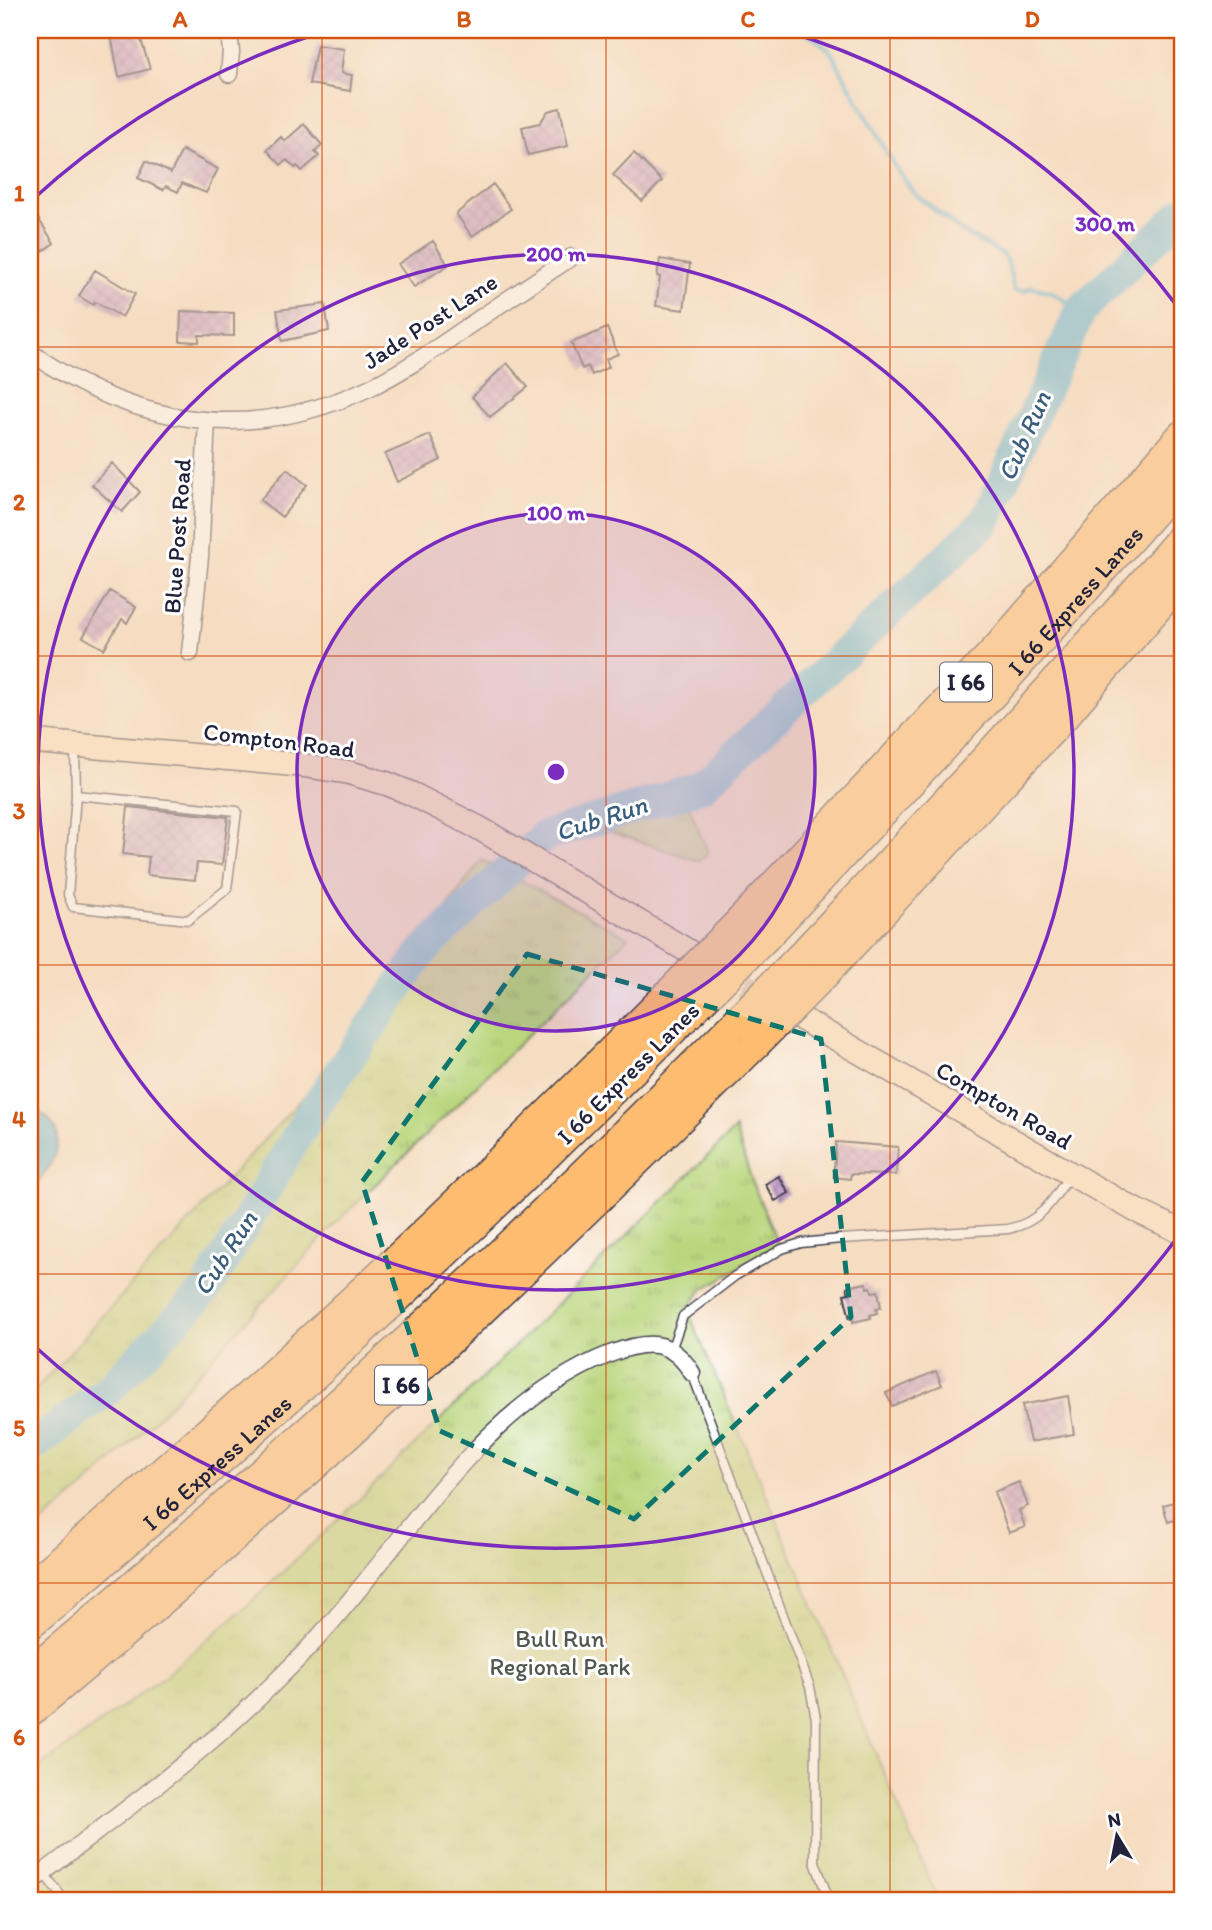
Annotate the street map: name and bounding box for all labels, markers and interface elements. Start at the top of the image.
text: A [172,5,188,33]
text: B [457,5,472,33]
text: C [741,5,756,33]
text: D [1024,5,1040,33]
text: 1 [14,179,25,207]
text: 300 m [1075,211,1135,236]
text: 200 m [526,241,586,266]
street label: Jade Post Lane [357,267,503,375]
water label: Cub Run [990,386,1058,486]
street label: Blue Post Road [157,457,197,615]
text: 2 [13,488,26,516]
text: 100 m [527,500,585,525]
street label: I 66 Express Lanes [1001,519,1149,681]
road number: I 66 [940,662,992,702]
street label: Compton Road [202,716,356,764]
centre of rings [544,760,568,784]
water label: Cub Run [551,788,651,848]
text: 3 [13,797,26,825]
street label: I 66 Express Lanes [551,996,705,1150]
street label: Compton Road [931,1054,1077,1156]
text: 4 [12,1105,26,1133]
water label: Cub Run [186,1205,264,1301]
road number: I 66 [375,1366,427,1404]
street label: I 66 Express Lanes [136,1388,297,1536]
text: 5 [13,1414,25,1442]
park label: Bull Run Regional Park [489,1624,631,1681]
text: 6 [13,1723,25,1751]
north arrow [1082,1800,1152,1870]
text: N [1106,1807,1122,1832]

